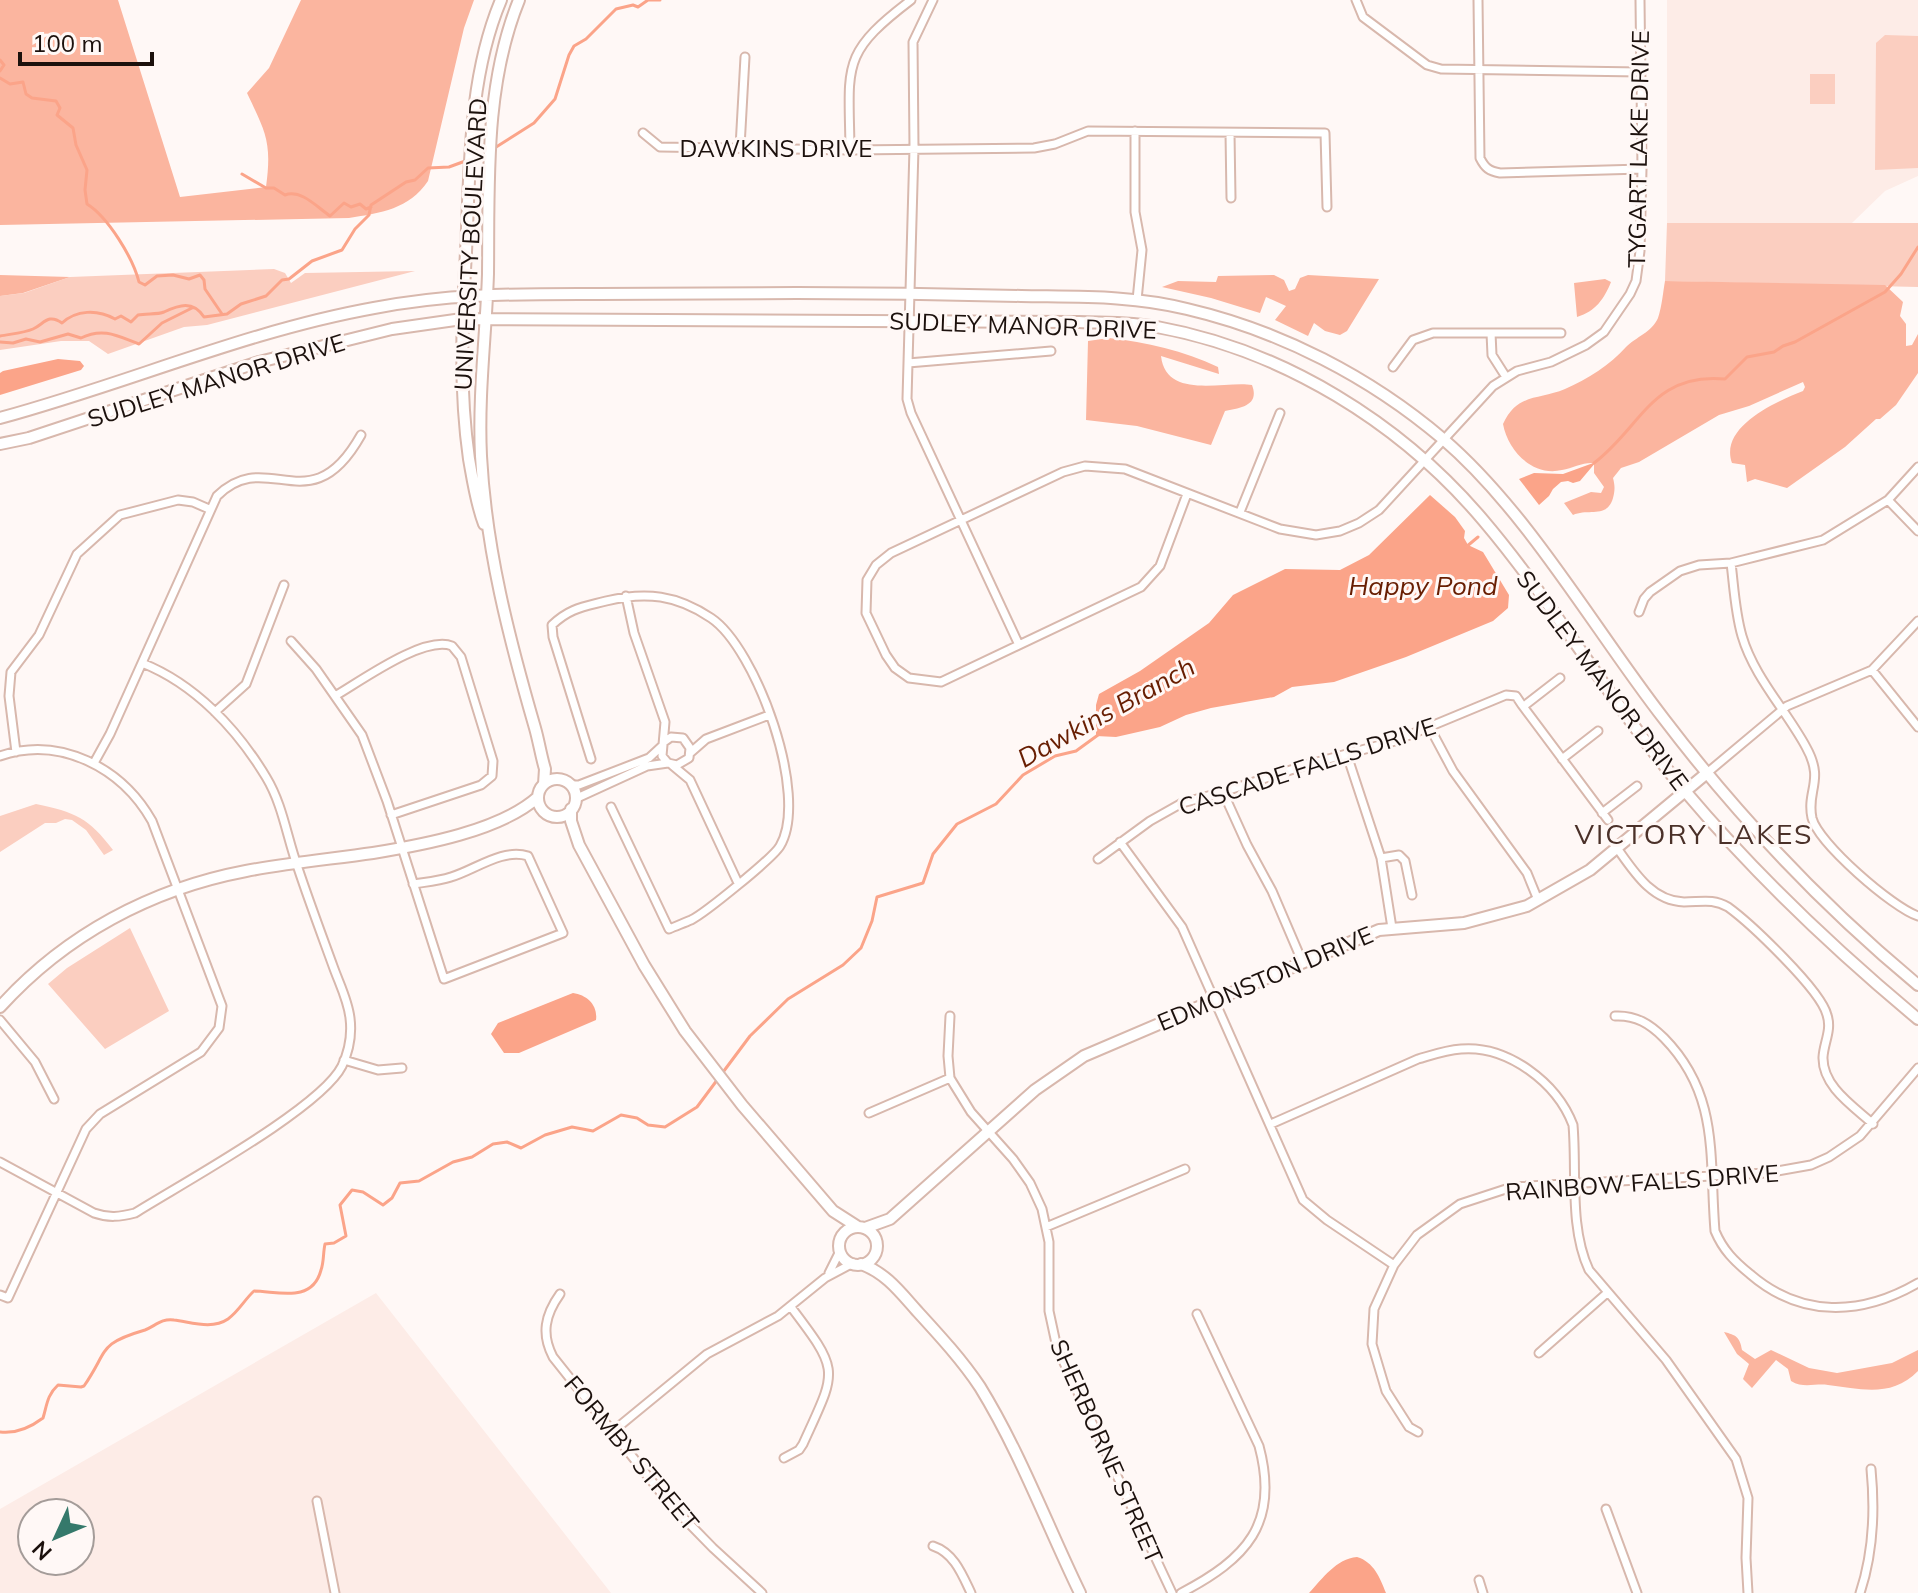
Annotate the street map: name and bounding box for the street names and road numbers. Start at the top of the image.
street label: TYGART LAKE DRIVE [1621,30,1655,268]
street label: UNIVERSITY BOULEVARD [447,97,493,391]
street label: DAWKINS DRIVE [680,133,872,163]
street label: SUDLEY MANOR DRIVE [889,305,1157,345]
street label: SUDLEY MANOR DRIVE [84,327,348,433]
street label: SUDLEY MANOR DRIVE [1511,564,1695,796]
street label: CASCADE FALLS DRIVE [1175,710,1439,822]
street label: EDMONSTON DRIVE [1153,919,1377,1037]
street label: RAINBOW FALLS DRIVE [1504,1157,1780,1207]
street label: SHERBORNE STREET [1044,1334,1170,1568]
street label: FORMBY STREET [558,1369,706,1537]

